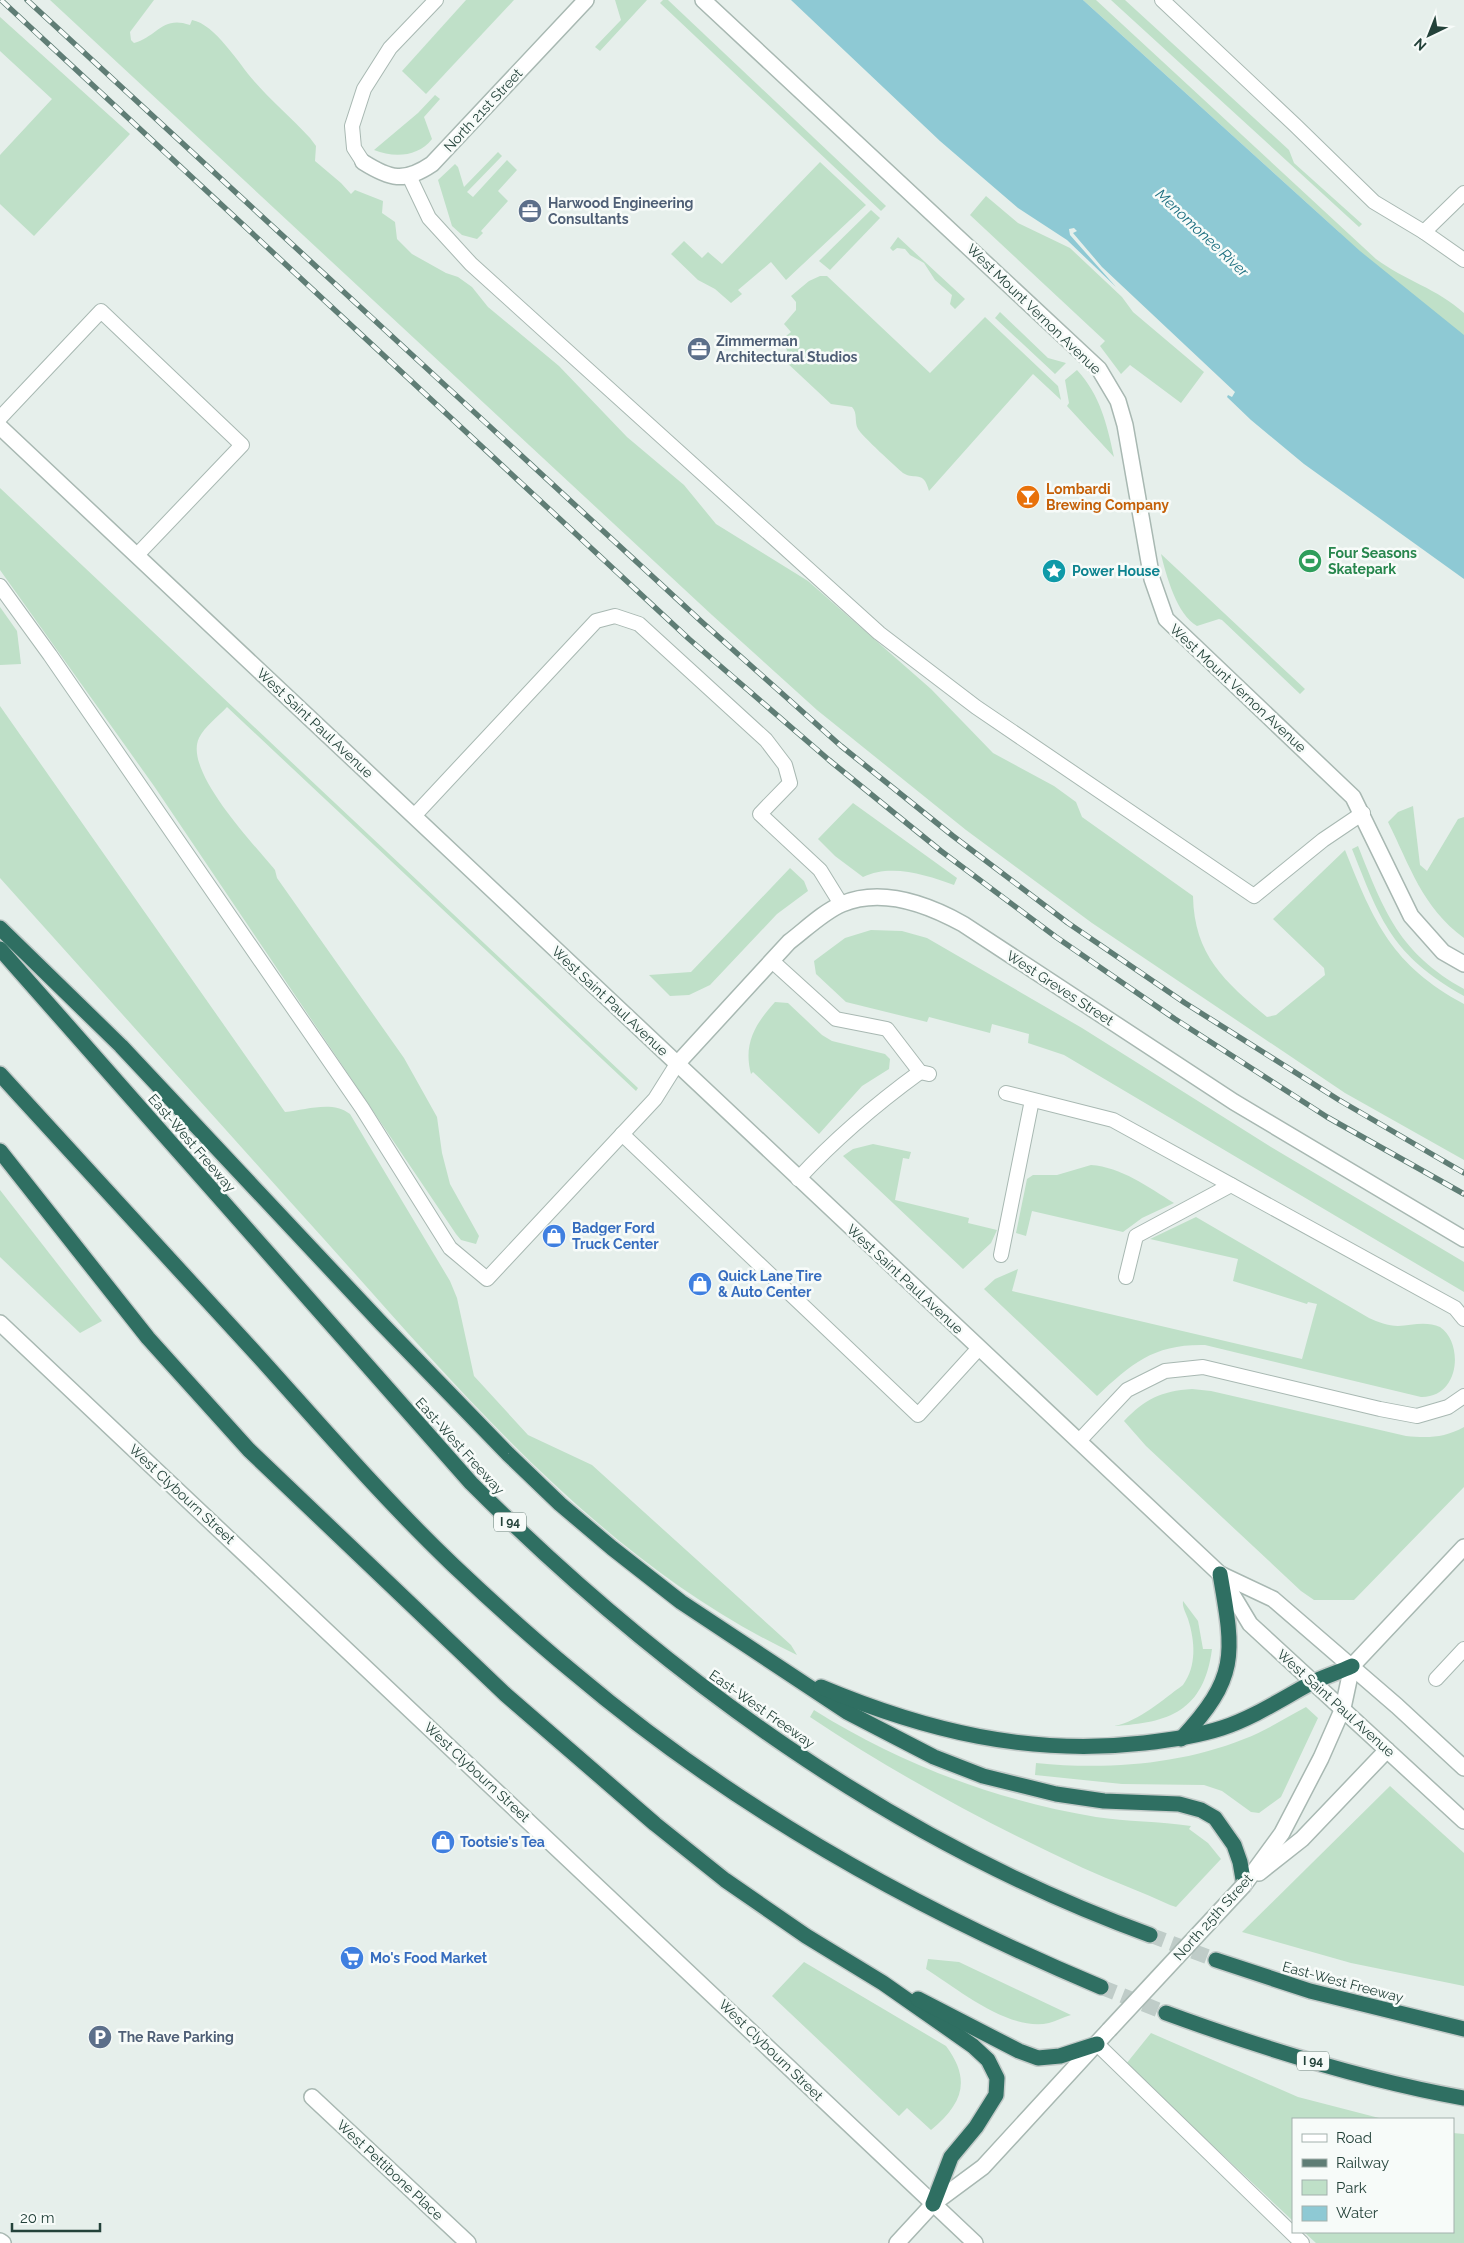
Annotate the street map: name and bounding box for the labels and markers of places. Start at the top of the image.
place label: Harwood Engineering Consultants [548,195,694,227]
office icon: Harwood Engineering Consultants [517,198,543,224]
place label: Zimmerman Architectural Studios [716,333,858,365]
office icon: Zimmerman Architectural Studios [686,336,712,362]
place label: Lombardi Brewing Company [1046,481,1169,513]
bar icon: Lombardi Brewing Company [1015,484,1041,510]
place label: Four Seasons Skatepark [1328,545,1417,577]
sports icon: Four Seasons Skatepark [1297,548,1323,574]
place icon: Power House [1041,558,1067,584]
place label: Power House [1072,563,1160,579]
place label: Badger Ford Truck Center [572,1220,659,1252]
shop icon: Badger Ford Truck Center [541,1223,567,1249]
place label: Quick Lane Tire & Auto Center [718,1268,822,1300]
shop icon: Quick Lane Tire & Auto Center [687,1271,713,1297]
shop icon: Tootsie's Tea [430,1829,456,1855]
place label: Tootsie's Tea [460,1834,545,1850]
supermarket icon: Mo's Food Market [339,1945,365,1971]
place label: Mo's Food Market [370,1950,488,1966]
parking icon: The Rave Parking [87,2024,113,2050]
place label: The Rave Parking [118,2029,234,2045]

